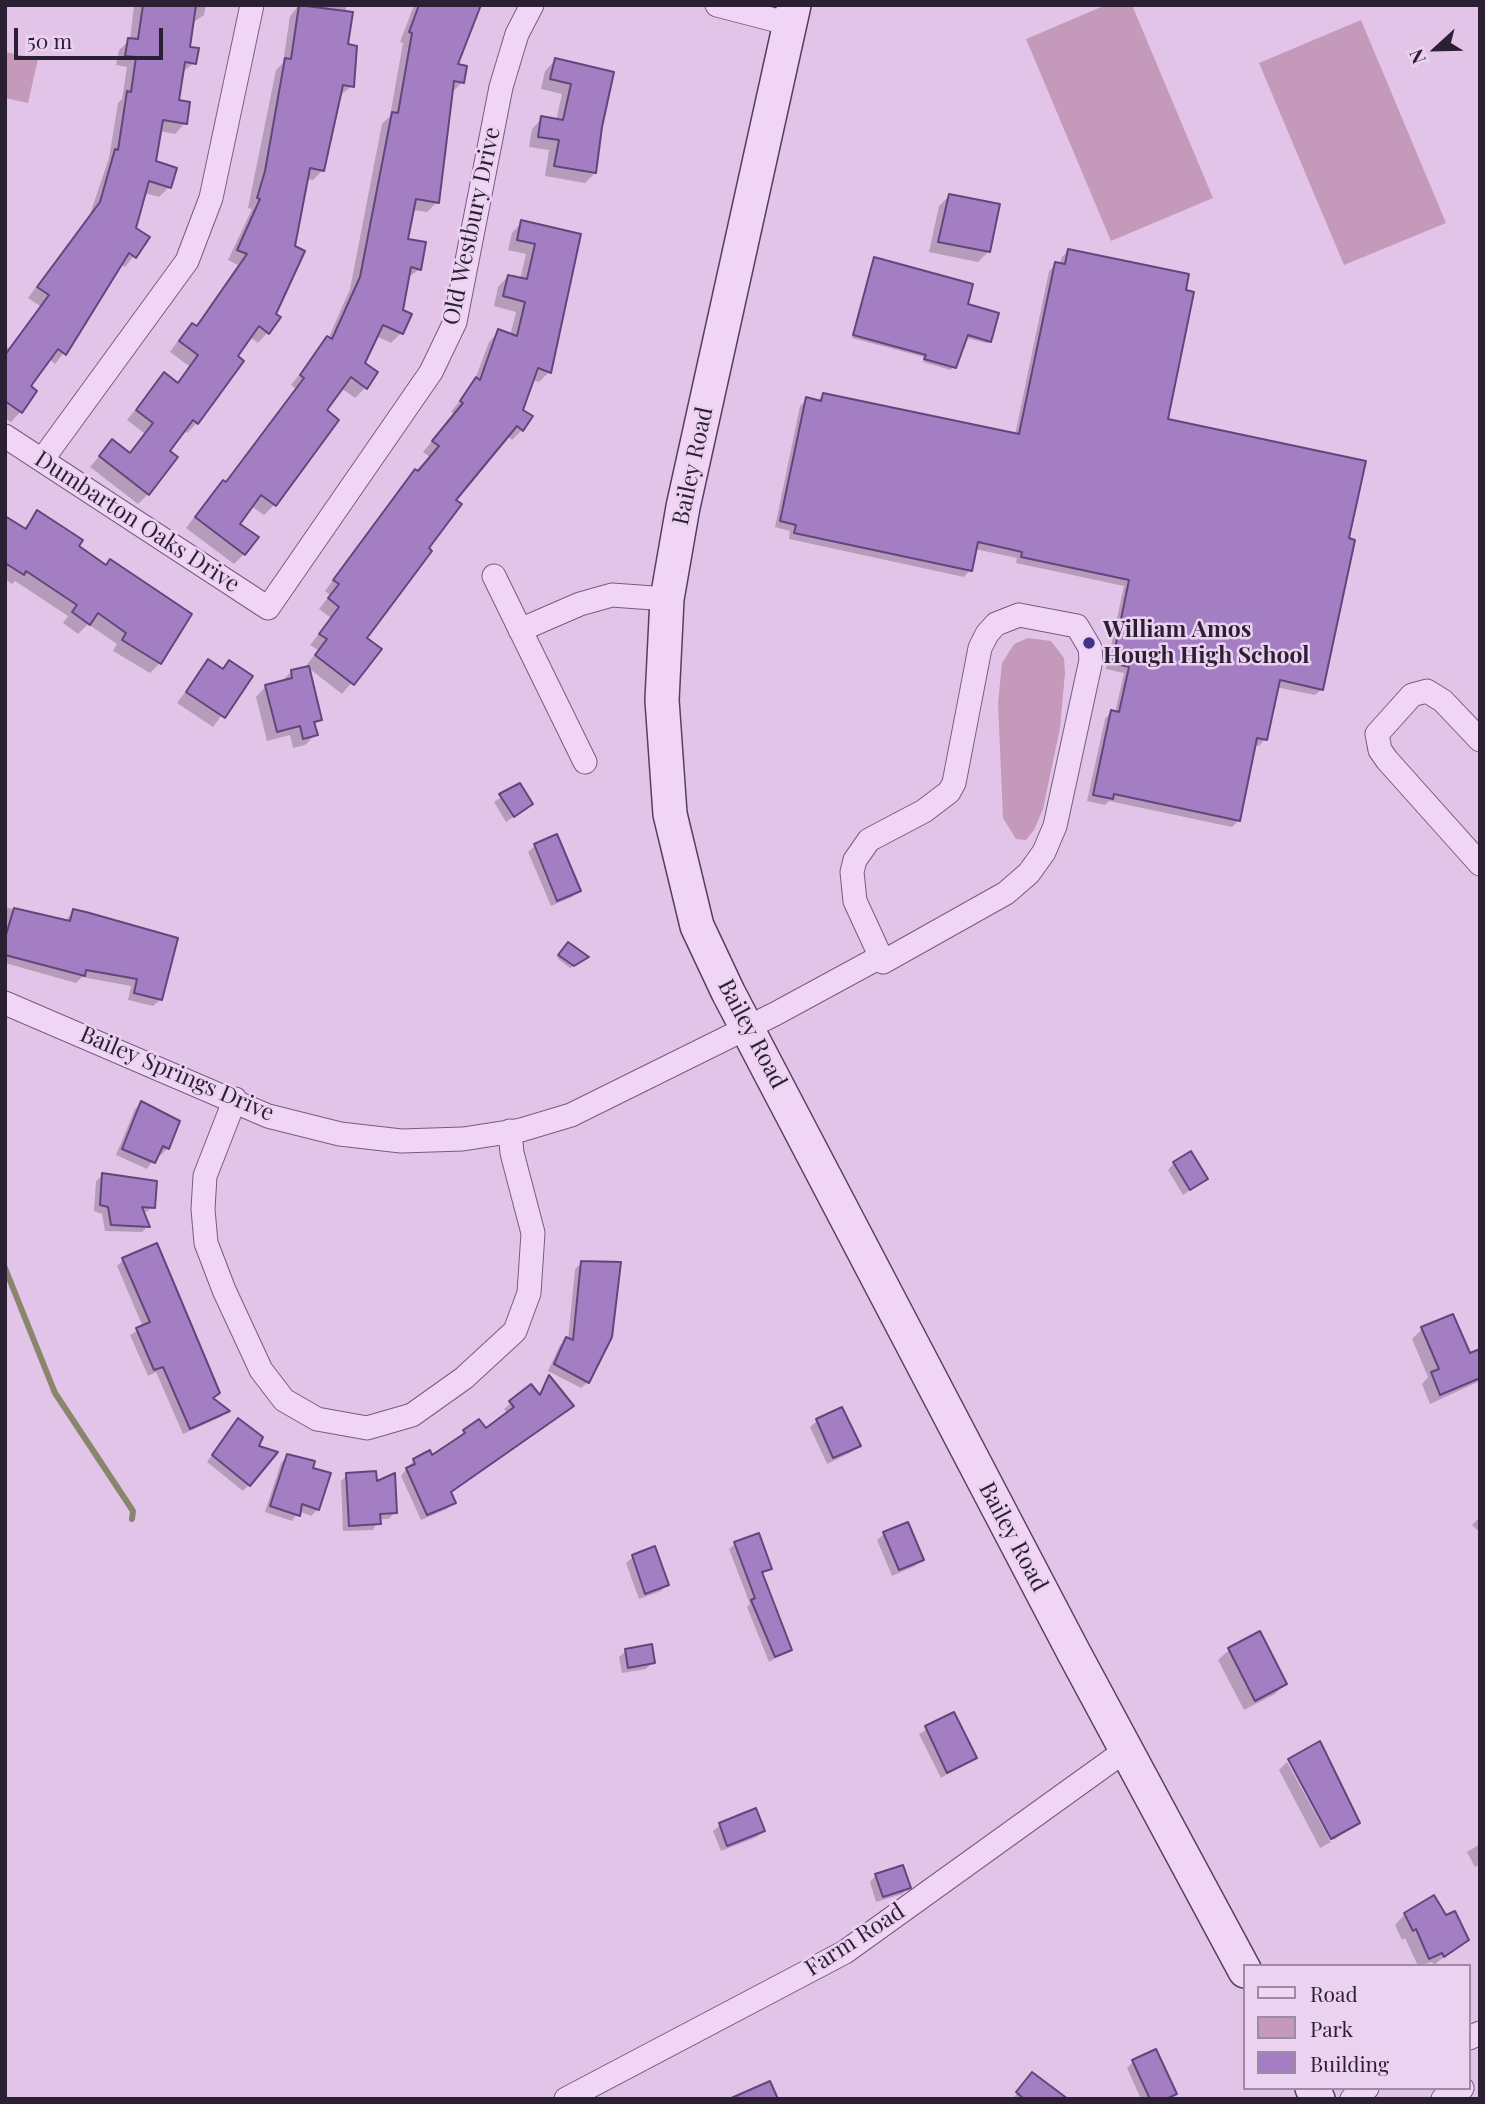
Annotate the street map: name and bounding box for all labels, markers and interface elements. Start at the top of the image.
scale bar [18,14,166,58]
north arrow [1401,14,1471,84]
text: 50 m [27,26,72,54]
text: N [1402,46,1431,68]
street label: Old Westbury Drive [438,124,506,328]
street label: Bailey Road [667,404,719,528]
street label: Dumbarton Oaks Drive [29,445,245,599]
place label: William Amos Hough High School [1103,616,1309,670]
marker: William Amos Hough High School [1081,635,1097,651]
street label: Bailey Road [712,975,792,1093]
street label: Bailey Springs Drive [76,1021,278,1127]
street label: Bailey Road [973,1478,1053,1596]
street label: Farm Road [800,1898,910,1982]
legend [1244,1964,1471,2090]
text: Road [1310,1979,1358,2007]
text: Park [1310,2014,1353,2042]
text: Building [1310,2049,1389,2077]

